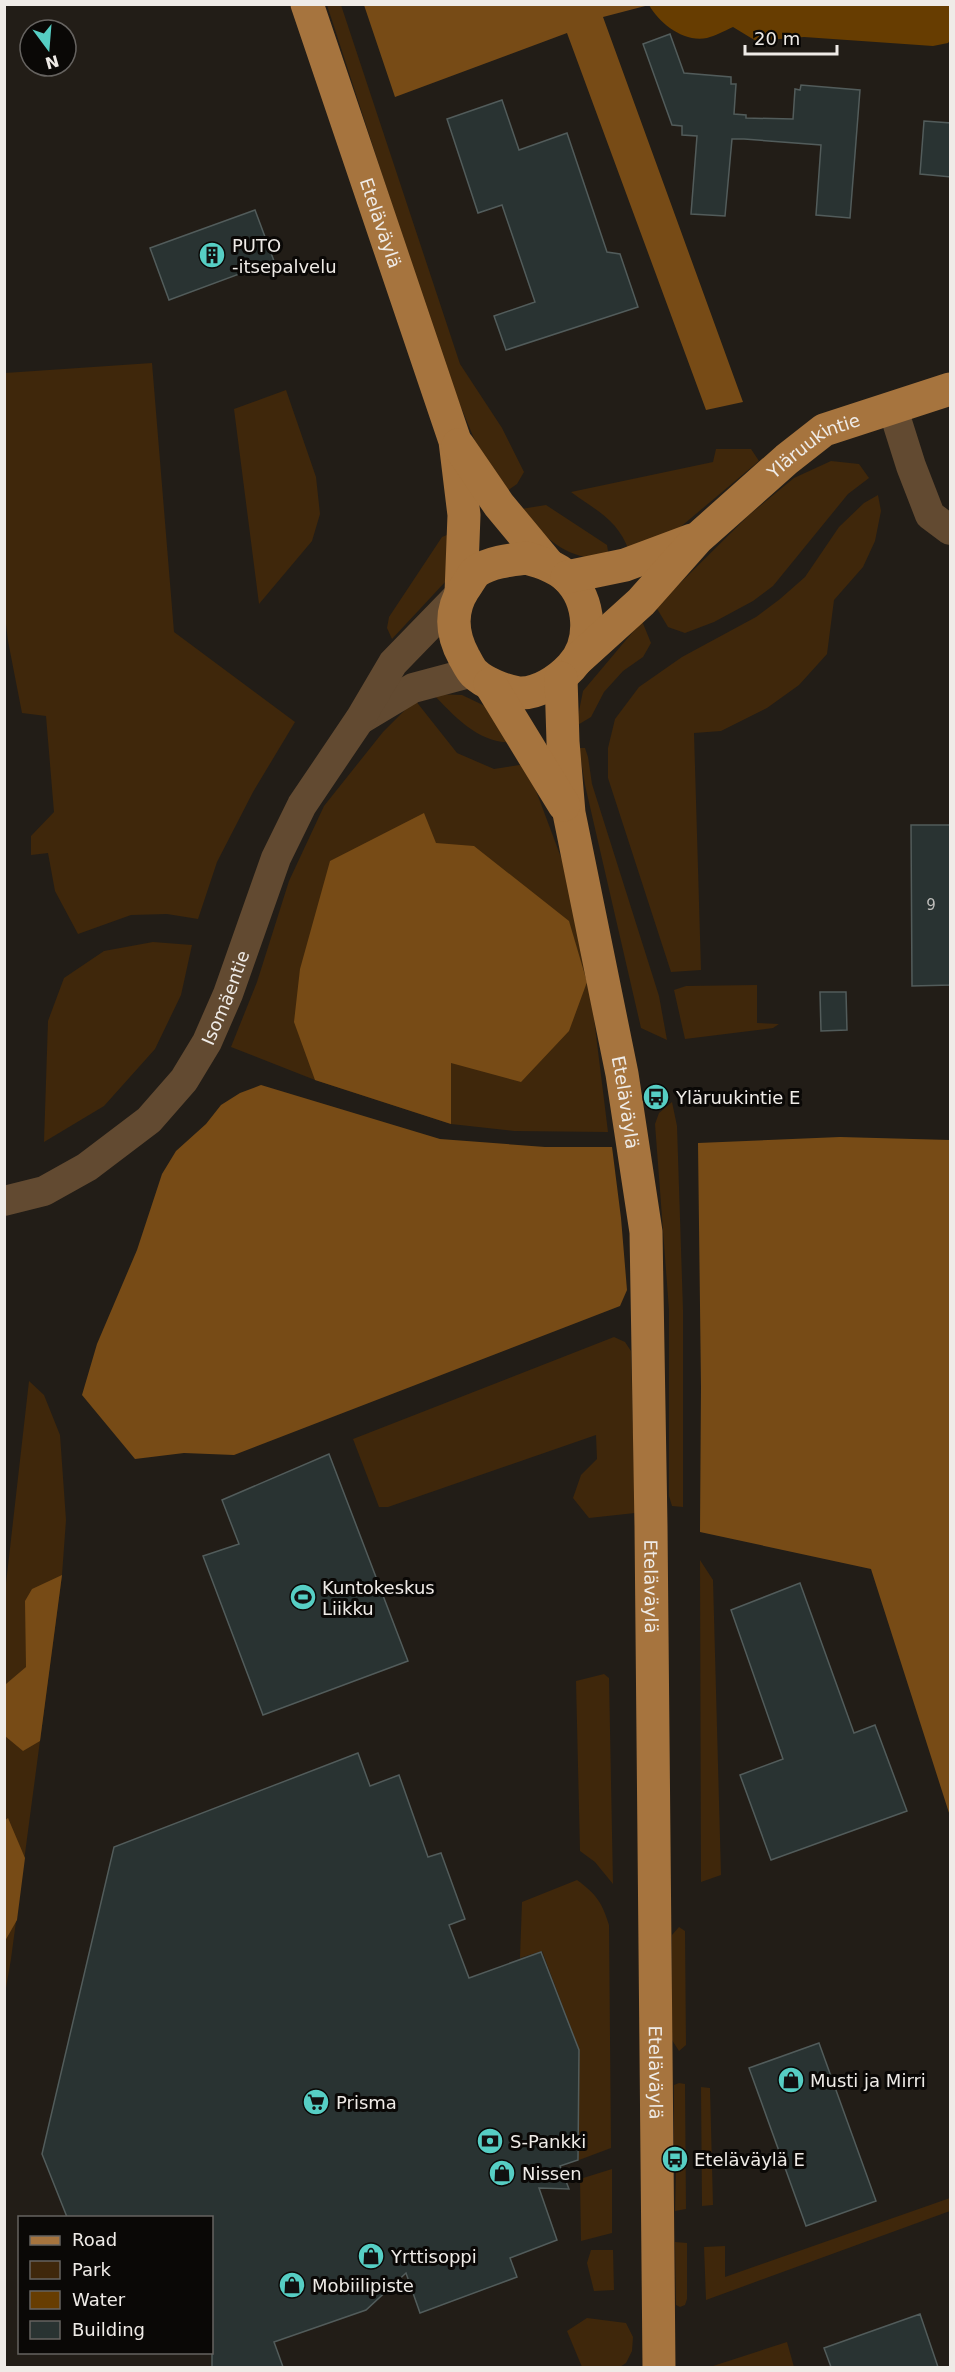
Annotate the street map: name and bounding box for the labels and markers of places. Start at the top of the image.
place label: PUTO -itsepalvelu [232,235,337,277]
building icon: PUTO -itsepalvelu [197,240,227,270]
bus stop icon: Yläruukintie E [641,1082,671,1112]
place label: Yläruukintie E [675,1087,800,1108]
place label: Kuntokeskus Liikku [322,1577,435,1619]
sports icon: Kuntokeskus Liikku [288,1582,318,1612]
shop icon: Musti ja Mirri [776,2065,806,2095]
place label: Musti ja Mirri [810,2070,926,2091]
supermarket icon: Prisma [301,2087,331,2117]
place label: Prisma [336,2092,397,2113]
bank icon: S-Pankki [475,2126,505,2156]
place label: S-Pankki [510,2131,586,2152]
bus stop icon: Eteläväylä E [660,2144,690,2174]
place label: Eteläväylä E [694,2149,805,2170]
shop icon: Nissen [487,2158,517,2188]
place label: Nissen [522,2163,582,2184]
shop icon: Yrttisoppi [356,2241,386,2271]
place label: Yrttisoppi [390,2246,477,2267]
shop icon: Mobiilipiste [277,2270,307,2300]
place label: Mobiilipiste [312,2275,414,2296]

